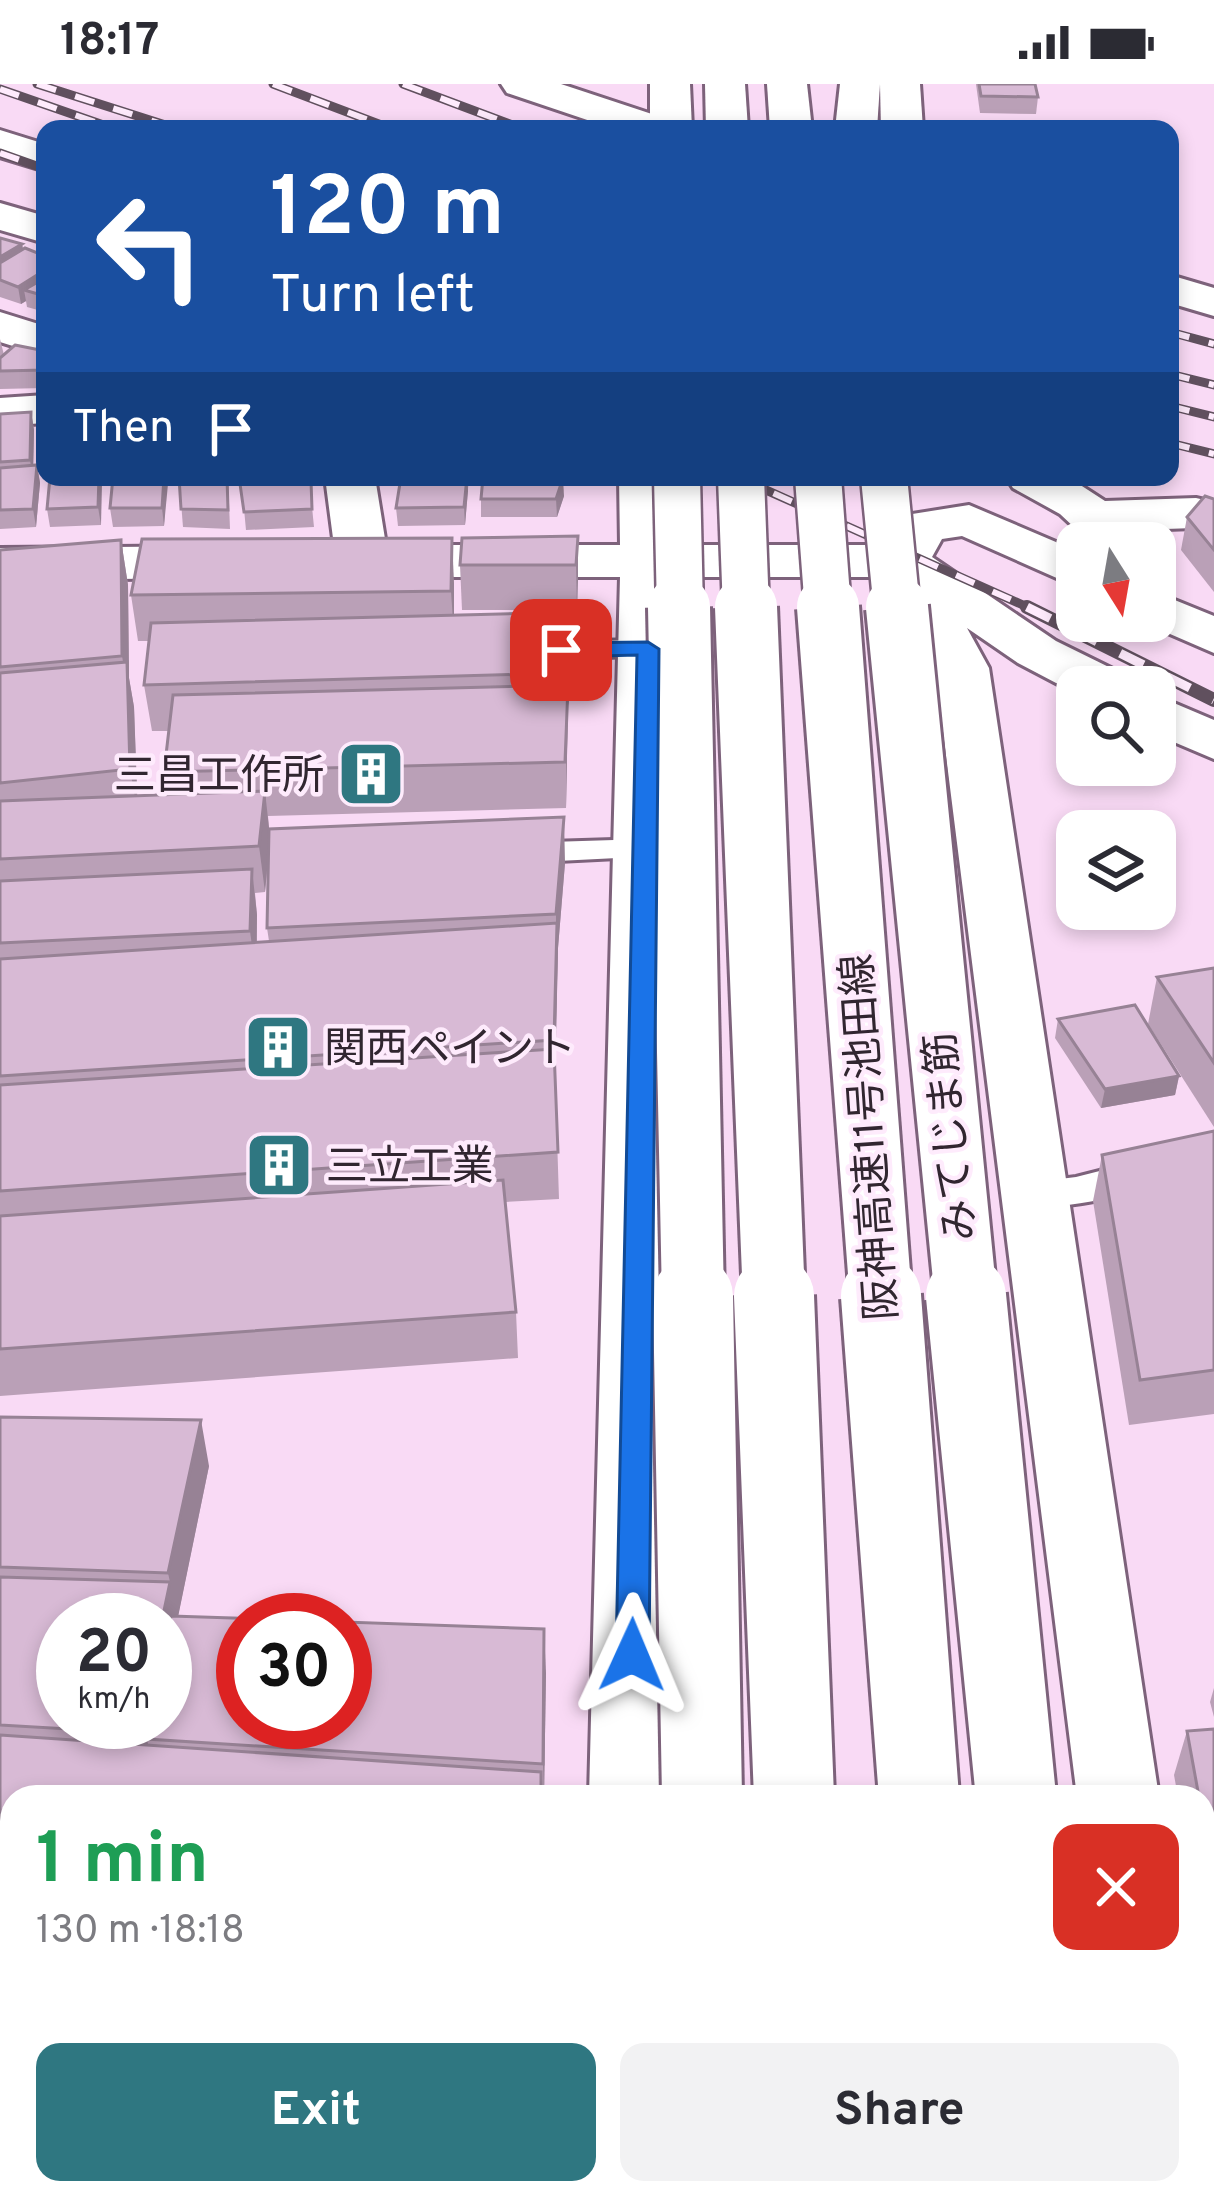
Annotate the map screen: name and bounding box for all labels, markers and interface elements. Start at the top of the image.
text: 18:17 [60,14,159,71]
text: 120 m [270,159,505,265]
icon: left [72,168,228,324]
text: Turn left [270,263,475,332]
icon: arrive [198,396,264,462]
text: Then [72,401,174,458]
north arrow [1056,522,1176,642]
map controls [1056,522,1176,930]
pin [510,599,612,701]
icon: arrive [528,617,594,683]
button: search [1056,666,1176,786]
building icon: 三昌工作所 [336,739,406,809]
place label: 三昌工作所 [114,752,324,805]
button: layers [1056,810,1176,930]
street label: 阪神高速11号池田線 [833,952,912,1322]
building icon: 関西ペイント [243,1012,313,1082]
place label: 関西ペイント [324,1025,576,1078]
street label: みてじま筋 [916,1029,991,1244]
building icon: 三立工業 [244,1130,314,1200]
place label: 三立工業 [326,1143,494,1196]
position arrow [569,1592,695,1718]
speed limit sign: 30 [216,1593,372,1749]
text: 20 [76,1618,152,1694]
text: km/h [78,1682,150,1719]
text: 1 min [36,1817,209,1909]
button: close [1053,1824,1179,1950]
text: 130 m · 18:18 [36,1908,245,1957]
button: Exit [36,2043,596,2181]
button: Share [620,2043,1179,2181]

